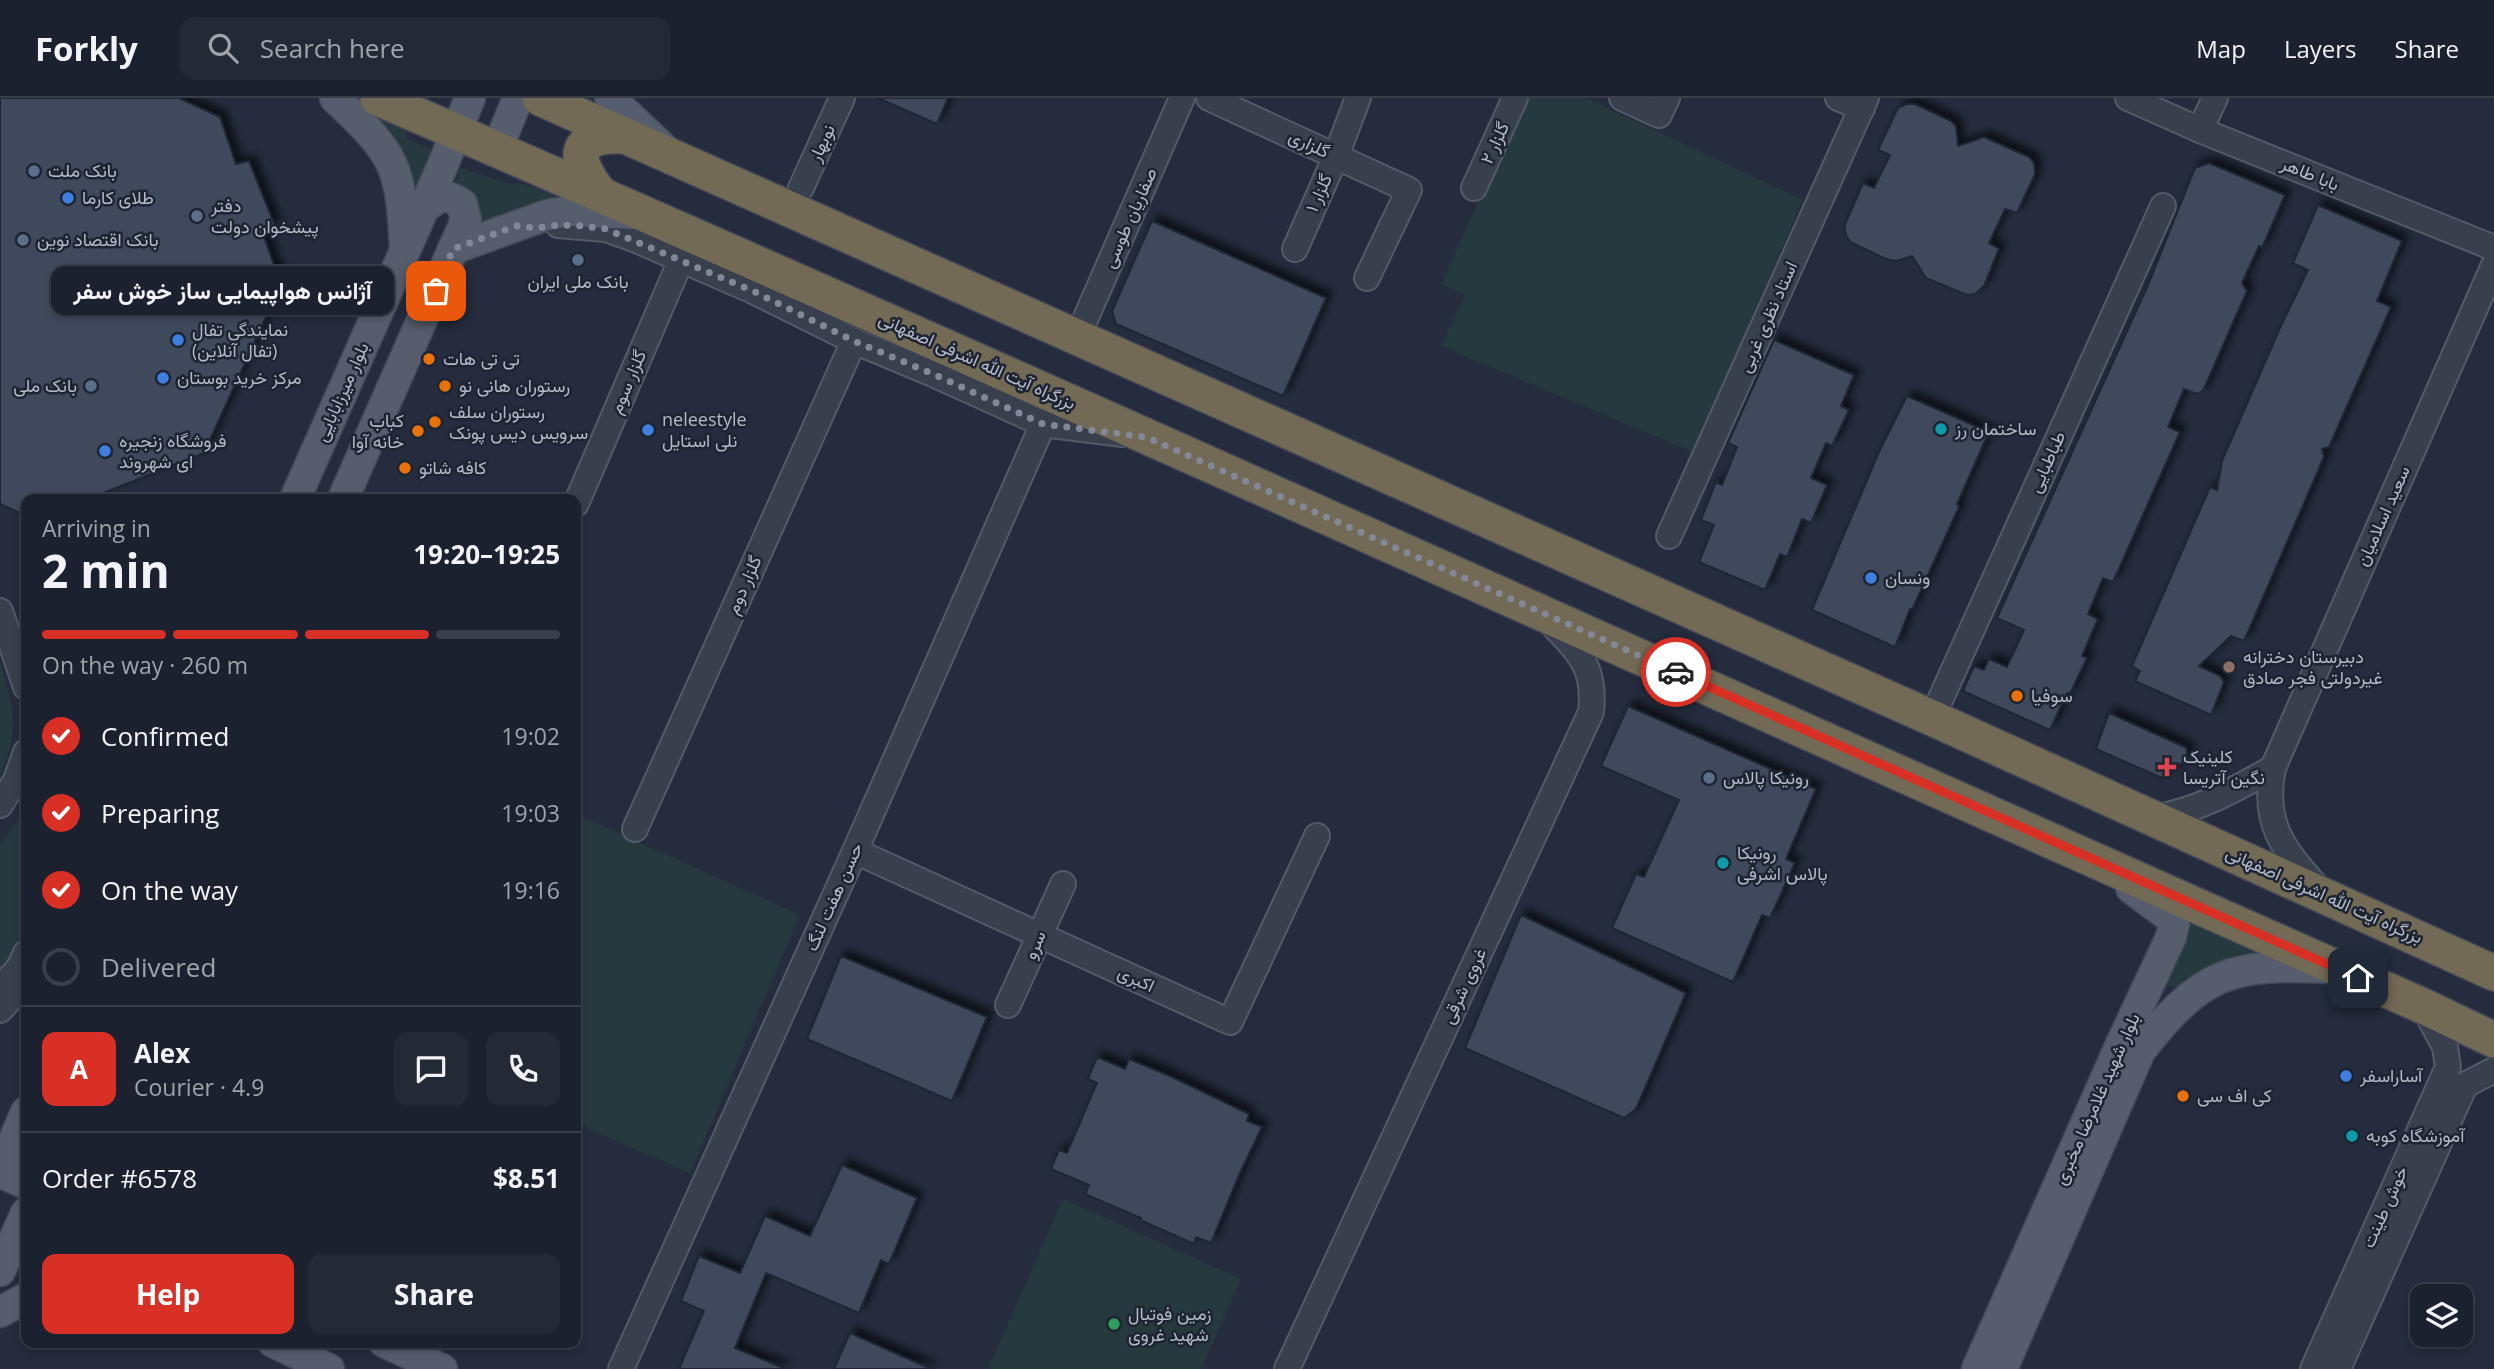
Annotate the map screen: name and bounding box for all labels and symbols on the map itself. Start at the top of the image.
street label: گلزار ۲ [1474,118,1514,168]
street label: نوبهار [802,120,840,166]
street label: گلزاری [1285,123,1334,163]
street label: بابا طاهر [2277,150,2343,196]
place label: بانک ملت [48,158,117,182]
marker: بانک ملت [26,163,42,179]
street label: صفاریان طوسی [1096,164,1162,272]
street label: گلزار ۱ [1299,170,1337,216]
place label: طلای کارما [82,185,154,209]
marker: طلای کارما [60,190,76,206]
place label: دفتر پیشخوان دولت [210,193,319,239]
marker: دفتر پیشخوان دولت [189,208,205,224]
place label: بانک اقتصاد نوین [37,227,158,251]
marker: بانک اقتصاد نوین [15,232,31,248]
marker: بانک ملی ایران [570,252,586,268]
street label: استاد نظری غربی [1732,257,1802,376]
pin [406,261,466,321]
callout: آژانس هواپیمایی ساز خوش سفر [51,266,394,316]
place label: بانک ملی ایران [528,269,628,293]
street label: بزرگراه آیت الله اشرفی اصفهانی [875,306,1080,414]
place label: نمایندگی تفال (تفال آنلاین) [192,317,288,362]
marker: نمایندگی تفال (تفال آنلاین) [170,332,186,348]
street label: بلوار میرزابابایی [308,338,374,445]
place label: تی تی هات [443,346,520,370]
street label: گلزار سوم [603,346,652,418]
marker: تی تی هات [421,351,437,367]
place label: مرکز خرید بوستان [177,365,302,389]
marker: مرکز خرید بوستان [155,370,171,386]
place label: بانک ملی [13,373,77,397]
place label: رستوران هانی نو [459,373,570,397]
marker: بانک ملی [83,378,99,394]
marker: رستوران هانی نو [437,378,453,394]
place label: رستوران سلف سرویس دیس پونک [449,399,588,445]
place label: neleestyle نلی استایل [662,407,747,452]
place label: کباب خانه آوا [352,408,404,453]
marker: رستوران سلف سرویس دیس پونک [427,414,443,430]
place label: ساختمان رز [1954,416,2036,440]
marker: ساختمان رز [1933,421,1949,437]
marker: neleestyle نلی استایل [640,422,656,438]
marker: کباب خانه آوا [410,423,426,439]
street label: طباطبایی [2022,427,2070,496]
place label: فروشگاه زنجیره ای شهروند [119,428,226,473]
marker: فروشگاه زنجیره ای شهروند [97,443,113,459]
place label: کافه شاتو [419,455,486,479]
marker: کافه شاتو [397,460,413,476]
street label: سعید اسلامیان [2349,462,2415,570]
street label: گلزار دوم [720,551,768,618]
place label: ونسان [1885,565,1930,589]
marker: ونسان [1863,570,1879,586]
courier [1641,637,1711,707]
place label: دبیرستان دخترانه غیردولتی فجر صادق [2243,644,2383,689]
marker: دبیرستان دخترانه غیردولتی فجر صادق [2221,659,2237,675]
place label: سوفیا [2031,683,2073,707]
marker: سوفیا [2009,688,2025,704]
place label: کلینیک نگین آتریسا [2183,744,2265,789]
marker: کلینیک نگین آتریسا [2157,757,2177,777]
place label: رونیکا پالاس [1723,765,1809,790]
marker: رونیکا پالاس [1701,770,1717,786]
street label: حسن هفت لنگ [799,839,868,954]
place label: رونیکا پالاس اشرفی [1737,840,1828,886]
street label: بزرگراه آیت الله اشرفی اصفهانی [2222,840,2427,948]
marker: رونیکا پالاس اشرفی [1715,855,1731,871]
street label: سرو [1017,927,1051,963]
street label: غروی شرقی [1435,944,1491,1027]
pin [2328,948,2388,1008]
street label: اکبری [1114,959,1159,997]
street label: بلوار شهید غلامرضا مخبری [2047,1009,2145,1188]
place label: آساراسفر [2359,1063,2424,1087]
marker: آساراسفر [2338,1068,2354,1084]
place label: کی اف سی [2197,1083,2272,1107]
marker: کی اف سی [2175,1088,2191,1104]
place label: آموزشگاه کوبه [2366,1123,2466,1147]
marker: آموزشگاه کوبه [2344,1128,2360,1144]
street label: خوش طینت [2355,1162,2413,1251]
place label: زمین فوتبال شهید غروی [1128,1301,1211,1346]
marker: زمین فوتبال شهید غروی [1106,1316,1122,1332]

